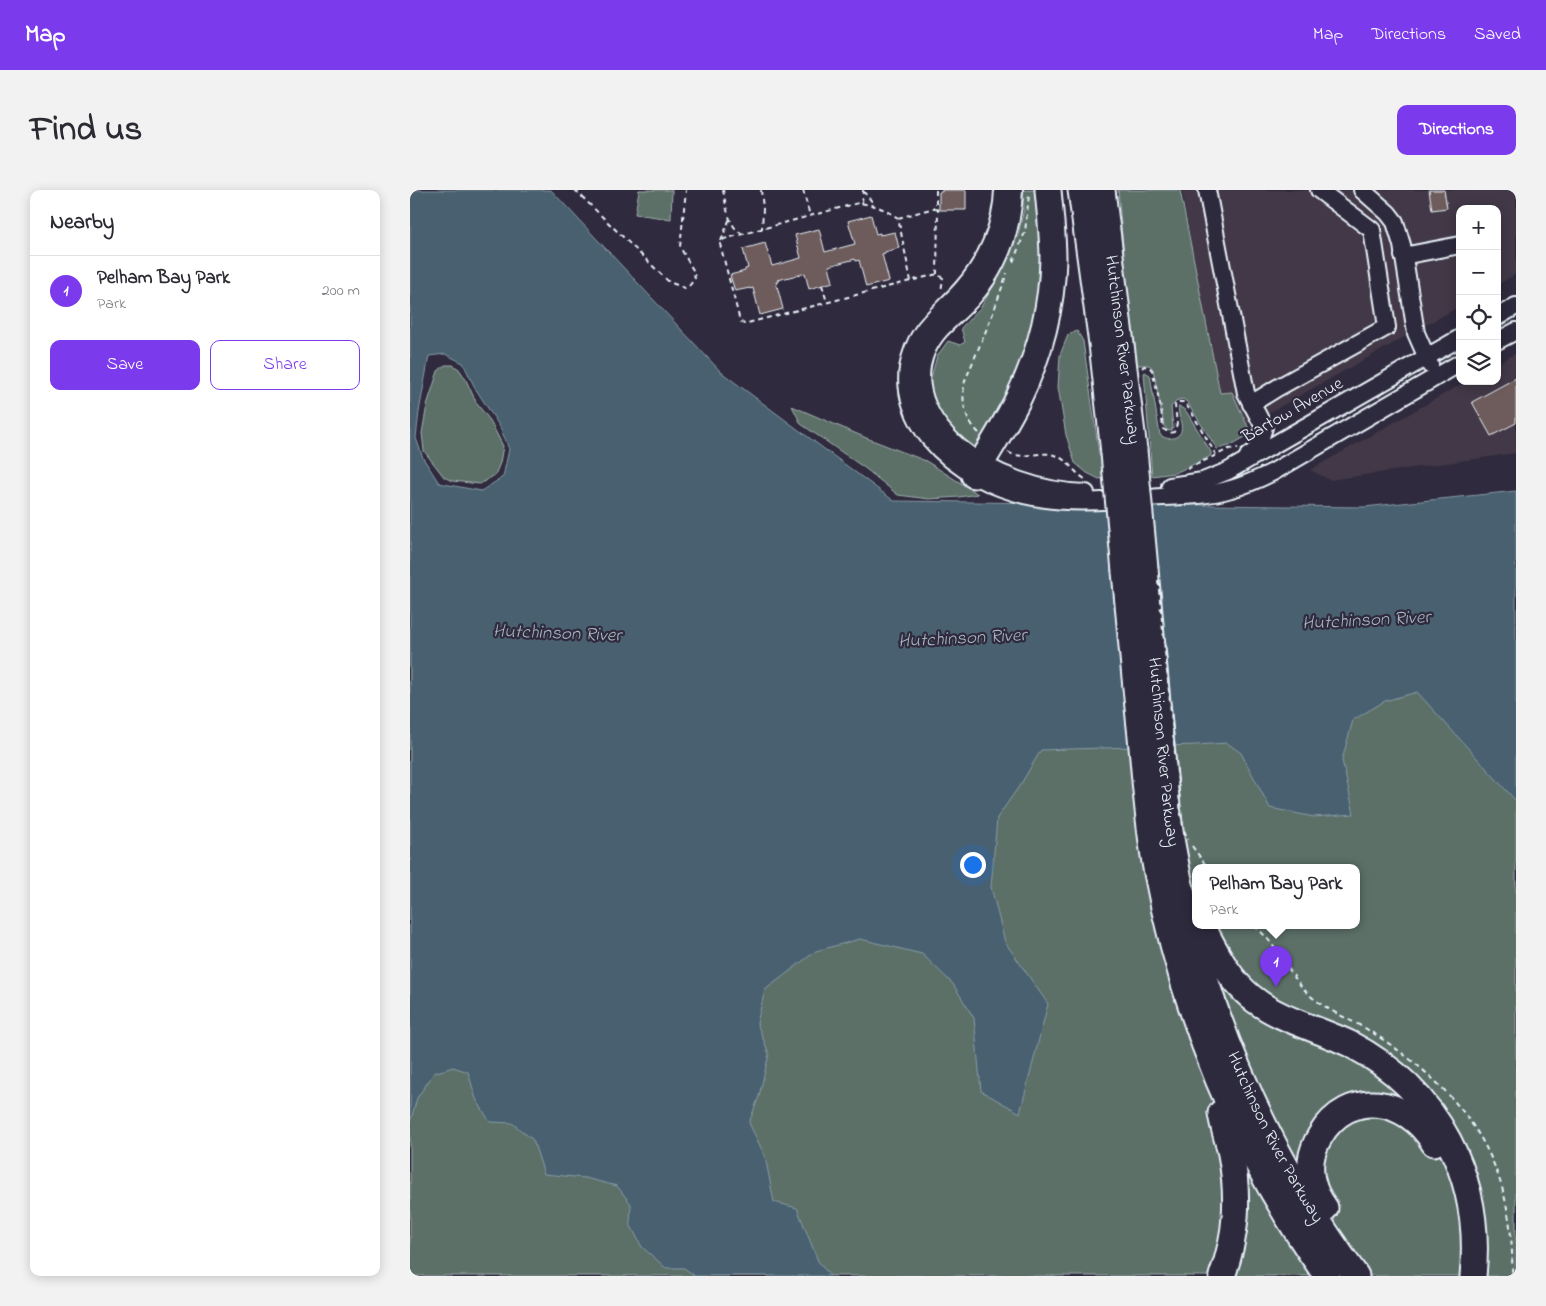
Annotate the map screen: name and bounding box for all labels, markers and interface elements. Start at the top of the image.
text: Map [25,18,66,53]
text: Map [1313,22,1343,48]
text: Directions [1371,22,1446,48]
text: Saved [1474,22,1521,48]
text: Find us [30,105,142,156]
button: Directions [1397,105,1516,155]
map controls [1456,205,1501,385]
button: + [1456,205,1501,250]
text: Nearby [50,208,114,238]
button: − [1456,250,1501,295]
street label: Hutchinson River Parkway [1097,254,1146,446]
text: Pelham Bay Park [97,265,230,292]
text: 1 [63,279,69,303]
text: 200 m [322,279,360,303]
text: Park [97,292,126,316]
button: locate [1456,295,1501,340]
button: Save [50,340,200,390]
button: Share [210,340,360,390]
button: layers [1456,340,1501,385]
street label: Bartow Avenue [1237,371,1349,451]
water label: Hutchinson River [1301,604,1433,638]
water label: Hutchinson River [492,618,624,650]
water label: Hutchinson River [897,622,1029,656]
street label: Hutchinson River Parkway [1140,656,1185,849]
your location [960,852,986,878]
popup [1192,864,1360,929]
text: Pelham Bay Park [1209,871,1343,898]
text: Park [1209,898,1238,922]
pin: 1 [1260,946,1292,987]
street label: Hutchinson River Parkway [1219,1048,1330,1229]

